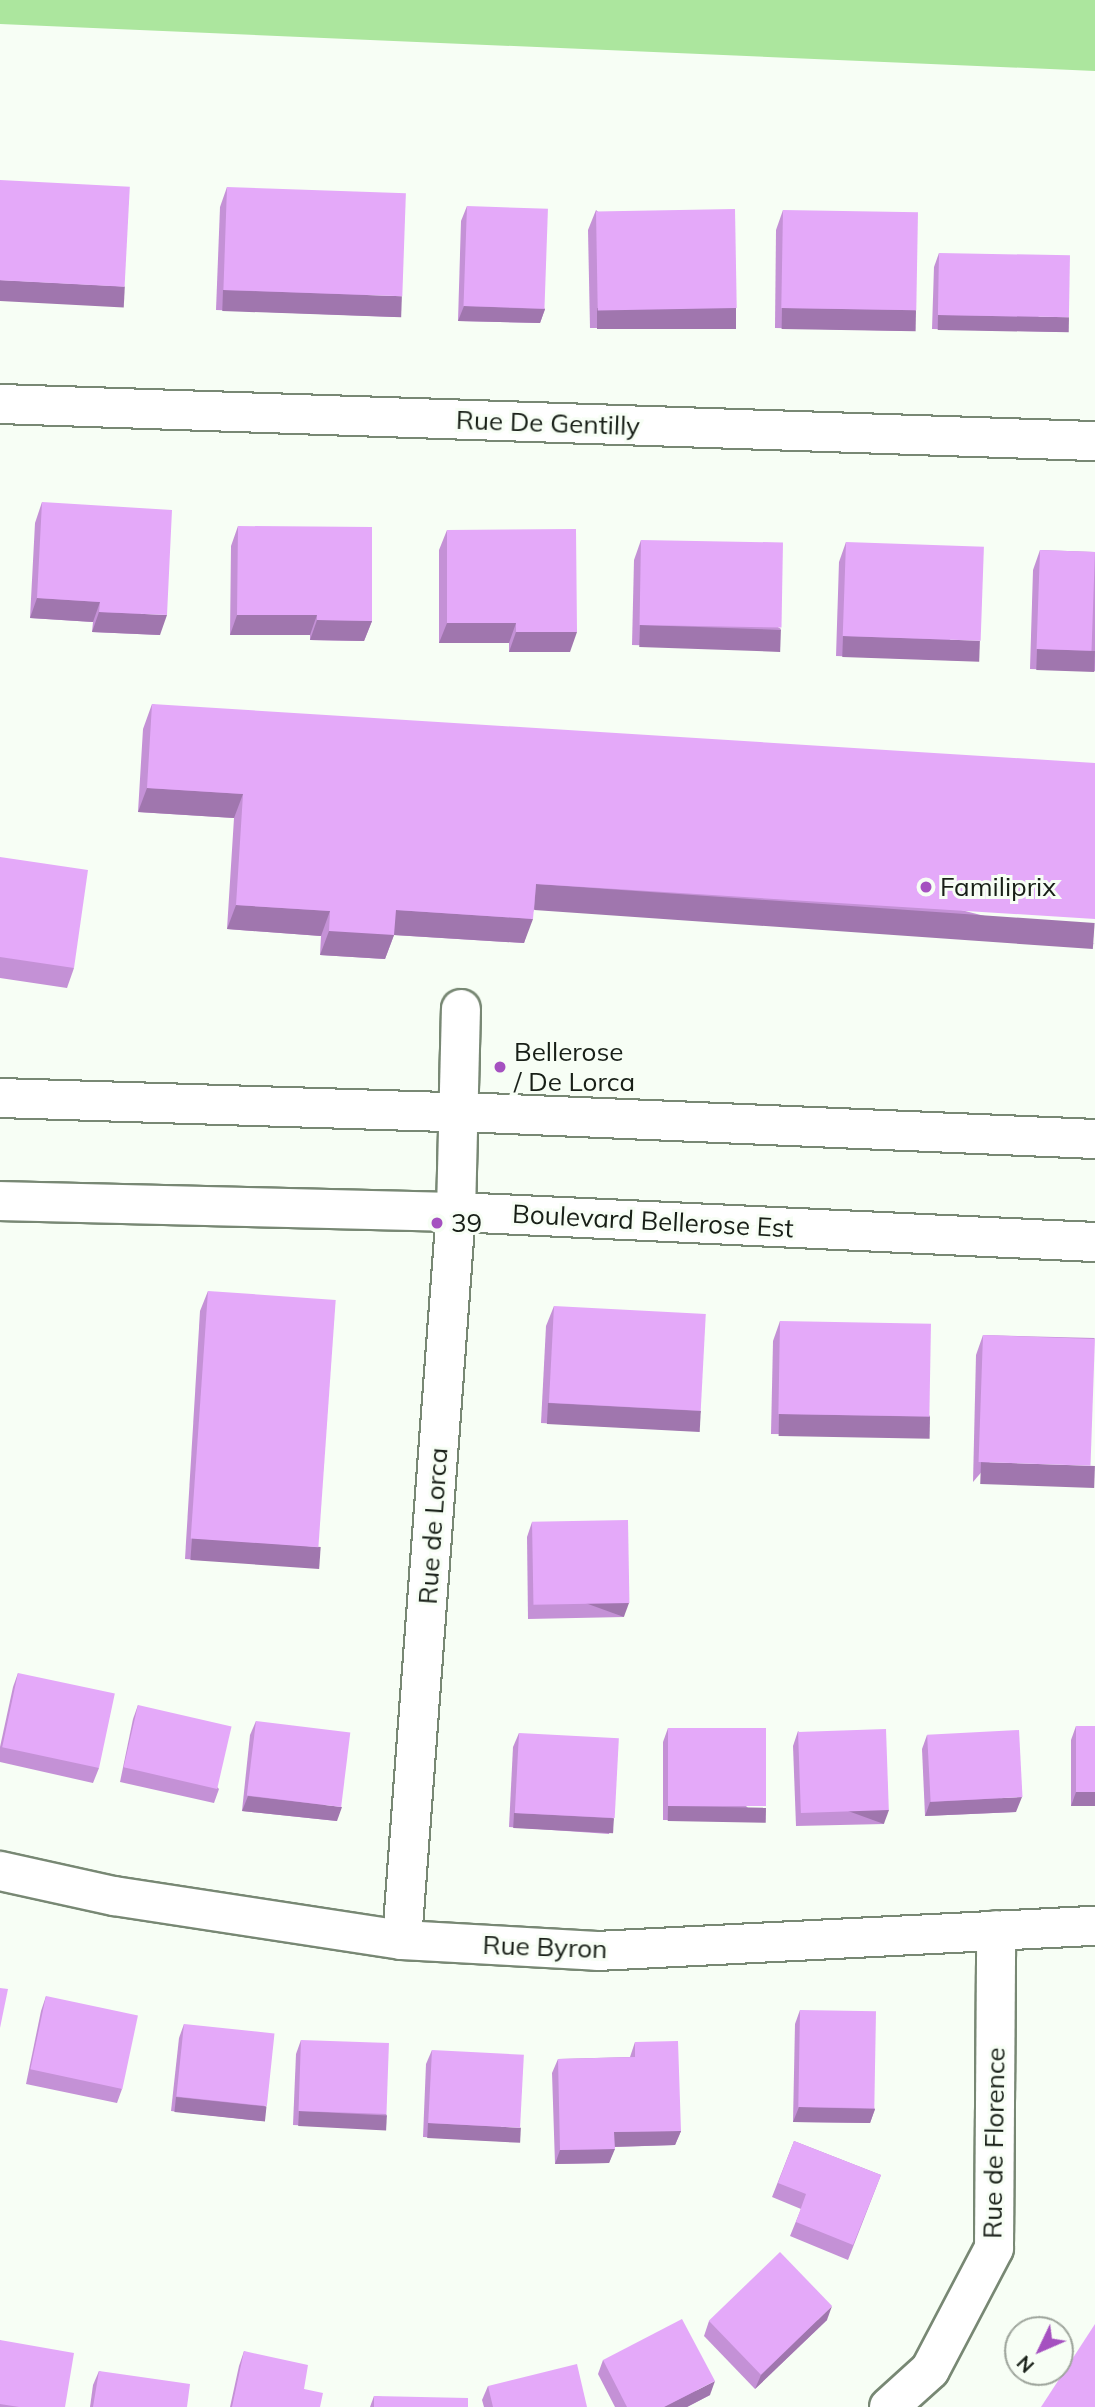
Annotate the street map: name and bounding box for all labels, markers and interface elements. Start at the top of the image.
street label: Rue De Gentilly [455,404,641,442]
place label: Familiprix [940,871,1056,903]
marker: Familiprix [918,879,934,895]
place label: Bellerose / De Lorca [514,1036,635,1098]
marker: Bellerose / De Lorca [492,1059,508,1075]
street label: Boulevard Bellerose Est [512,1198,794,1244]
place label: 39 [451,1207,482,1239]
marker: 39 [429,1215,445,1231]
street label: Rue de Lorca [412,1447,454,1605]
street label: Rue Byron [482,1929,608,1965]
street label: Rue de Florence [977,2047,1011,2239]
north arrow [1004,2316,1074,2386]
text: N [1012,2351,1039,2378]

